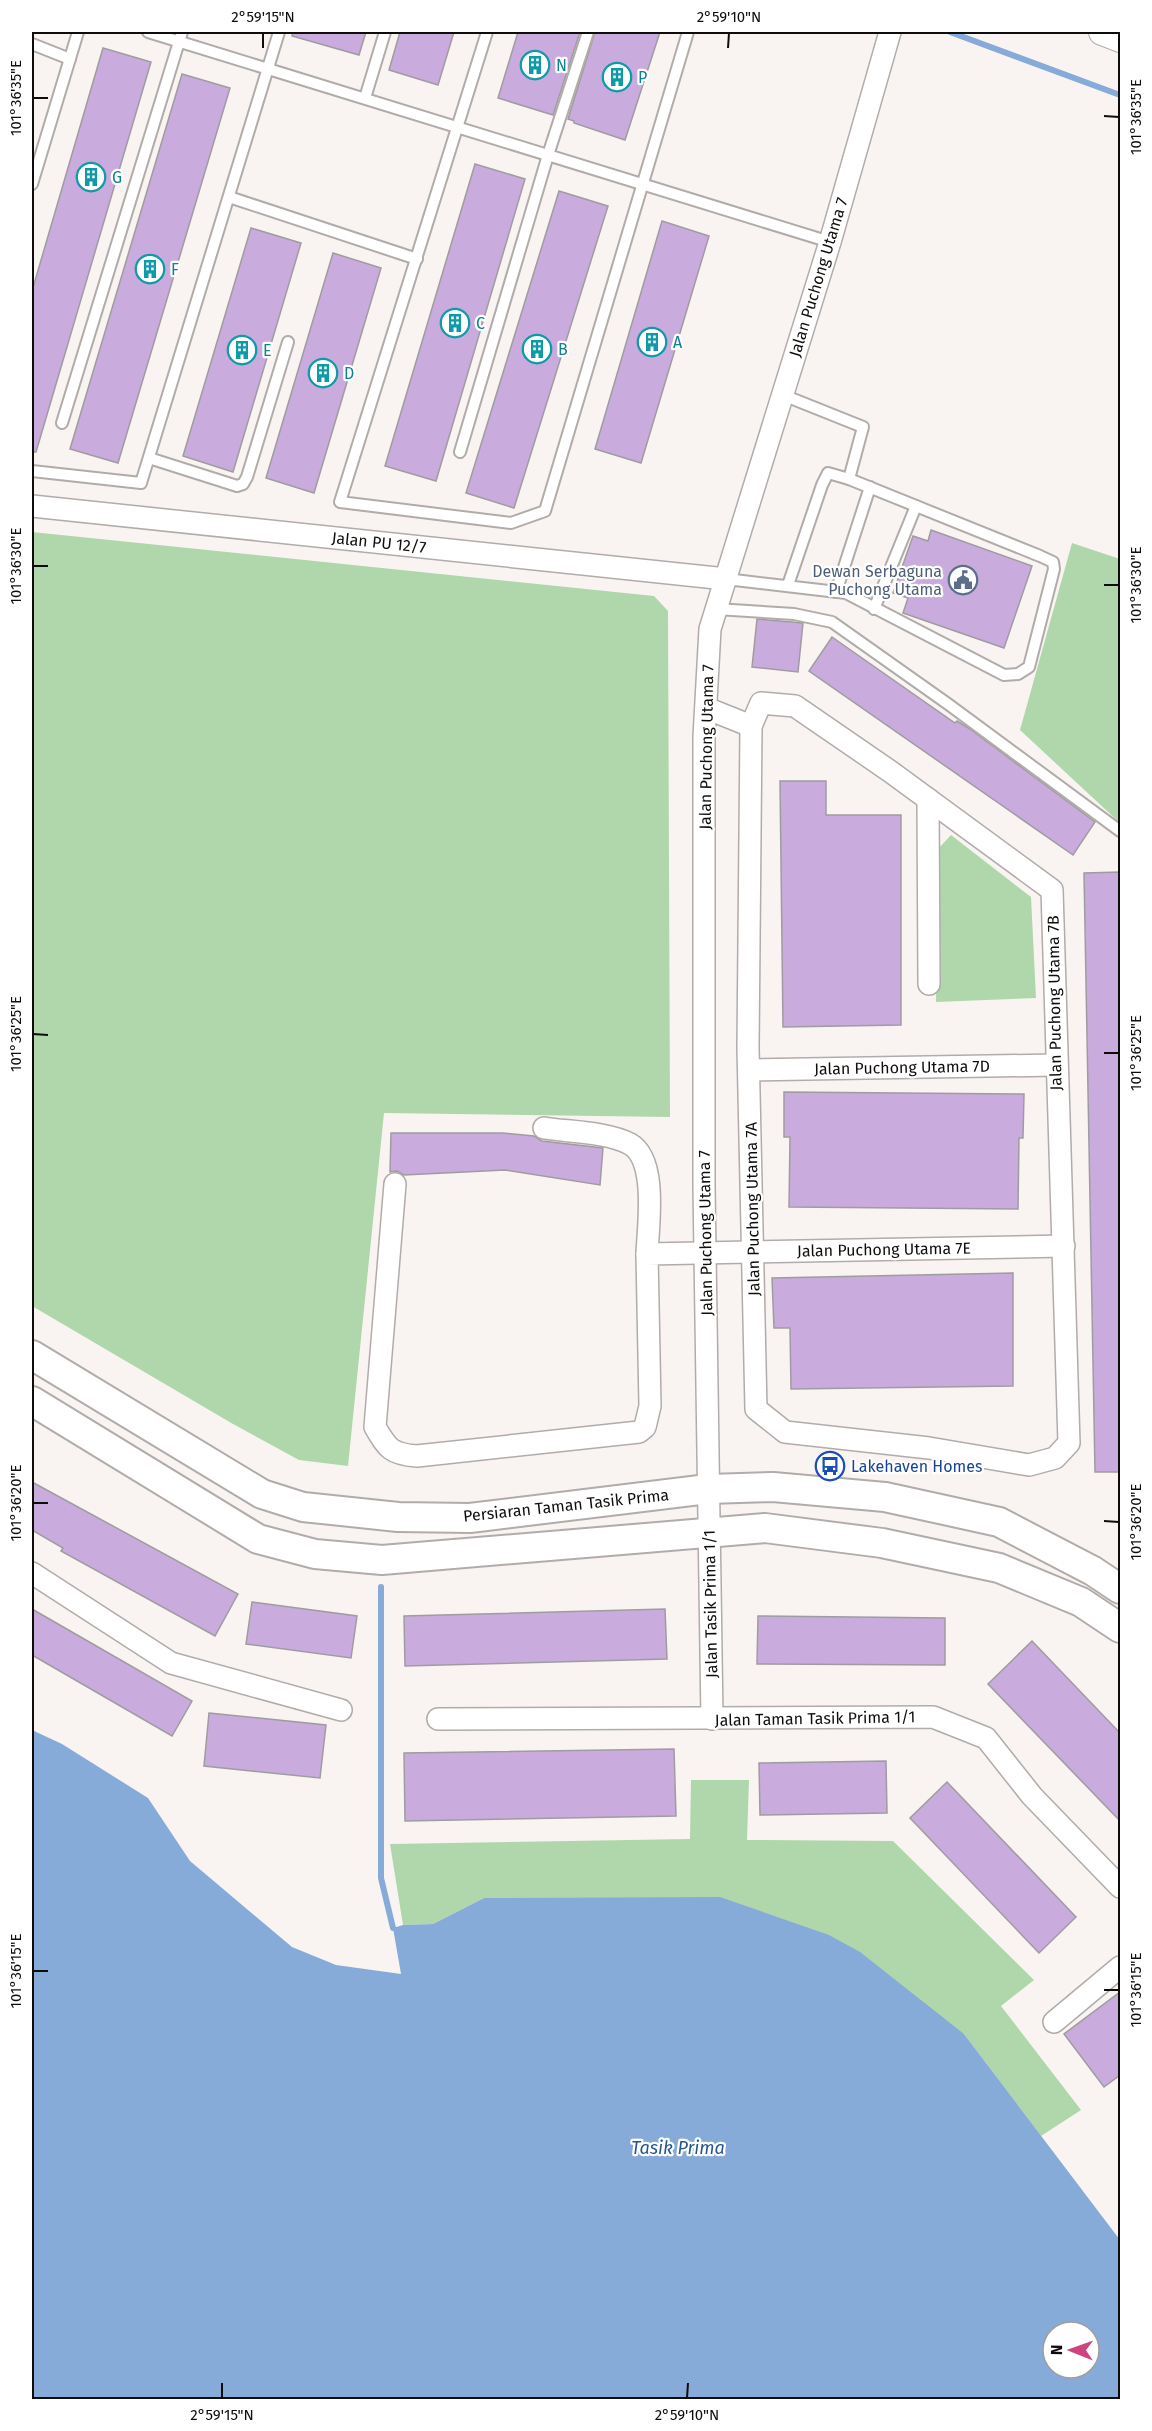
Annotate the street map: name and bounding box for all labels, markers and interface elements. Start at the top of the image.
text: 2°59'15"N [231,8,295,26]
text: 2°59'10"N [697,8,761,26]
building icon: N [519,49,551,81]
place label: N [556,56,567,75]
text: 101°36'35"E [7,60,25,136]
building icon: P [601,61,633,93]
place label: P [638,68,647,87]
text: 101°36'35"E [1127,79,1145,155]
building icon: G [75,161,107,193]
place label: G [112,168,122,187]
street label: Jalan Puchong Utama 7 [785,195,852,359]
building icon: F [134,253,166,285]
place label: F [171,260,179,279]
building icon: C [439,307,471,339]
place label: C [476,314,485,333]
building icon: A [636,326,668,358]
building icon: B [521,333,553,365]
place label: A [673,333,683,352]
building icon: E [226,334,258,366]
place label: B [558,340,568,359]
place label: E [263,341,272,360]
building icon: D [307,357,339,389]
place label: D [344,364,354,383]
text: 101°36'30"E [7,527,25,605]
street label: Jalan PU 12/7 [331,528,427,557]
text: 101°36'30"E [1127,546,1145,624]
place label: Dewan Serbaguna Puchong Utama [812,562,942,599]
public building icon: Dewan Serbaguna Puchong Utama [947,564,979,596]
street label: Jalan Puchong Utama 7 [696,664,717,830]
street label: Jalan Puchong Utama 7B [1043,915,1066,1091]
text: 101°36'25"E [7,996,25,1072]
text: 101°36'25"E [1127,1015,1145,1091]
street label: Jalan Puchong Utama 7D [814,1056,990,1079]
street label: Jalan Puchong Utama 7A [741,1121,764,1296]
street label: Jalan Puchong Utama 7 [695,1150,716,1316]
street label: Jalan Puchong Utama 7E [797,1238,971,1261]
bus stop icon: Lakehaven Homes [814,1450,846,1482]
place label: Lakehaven Homes [851,1457,982,1476]
text: 101°36'20"E [7,1465,25,1541]
text: 101°36'20"E [1127,1484,1145,1560]
street label: Persiaran Taman Tasik Prima [462,1485,670,1526]
street label: Jalan Tasik Prima 1/1 [700,1530,721,1678]
street label: Jalan Taman Tasik Prima 1/1 [715,1707,915,1730]
text: 101°36'15"E [7,1934,25,2008]
text: 101°36'15"E [1127,1953,1145,2027]
water label: Tasik Prima [631,2137,725,2159]
north arrow [1041,2320,1101,2380]
text: N [1047,2344,1066,2355]
text: 2°59'15"N [190,2406,254,2424]
text: 2°59'10"N [655,2406,719,2424]

